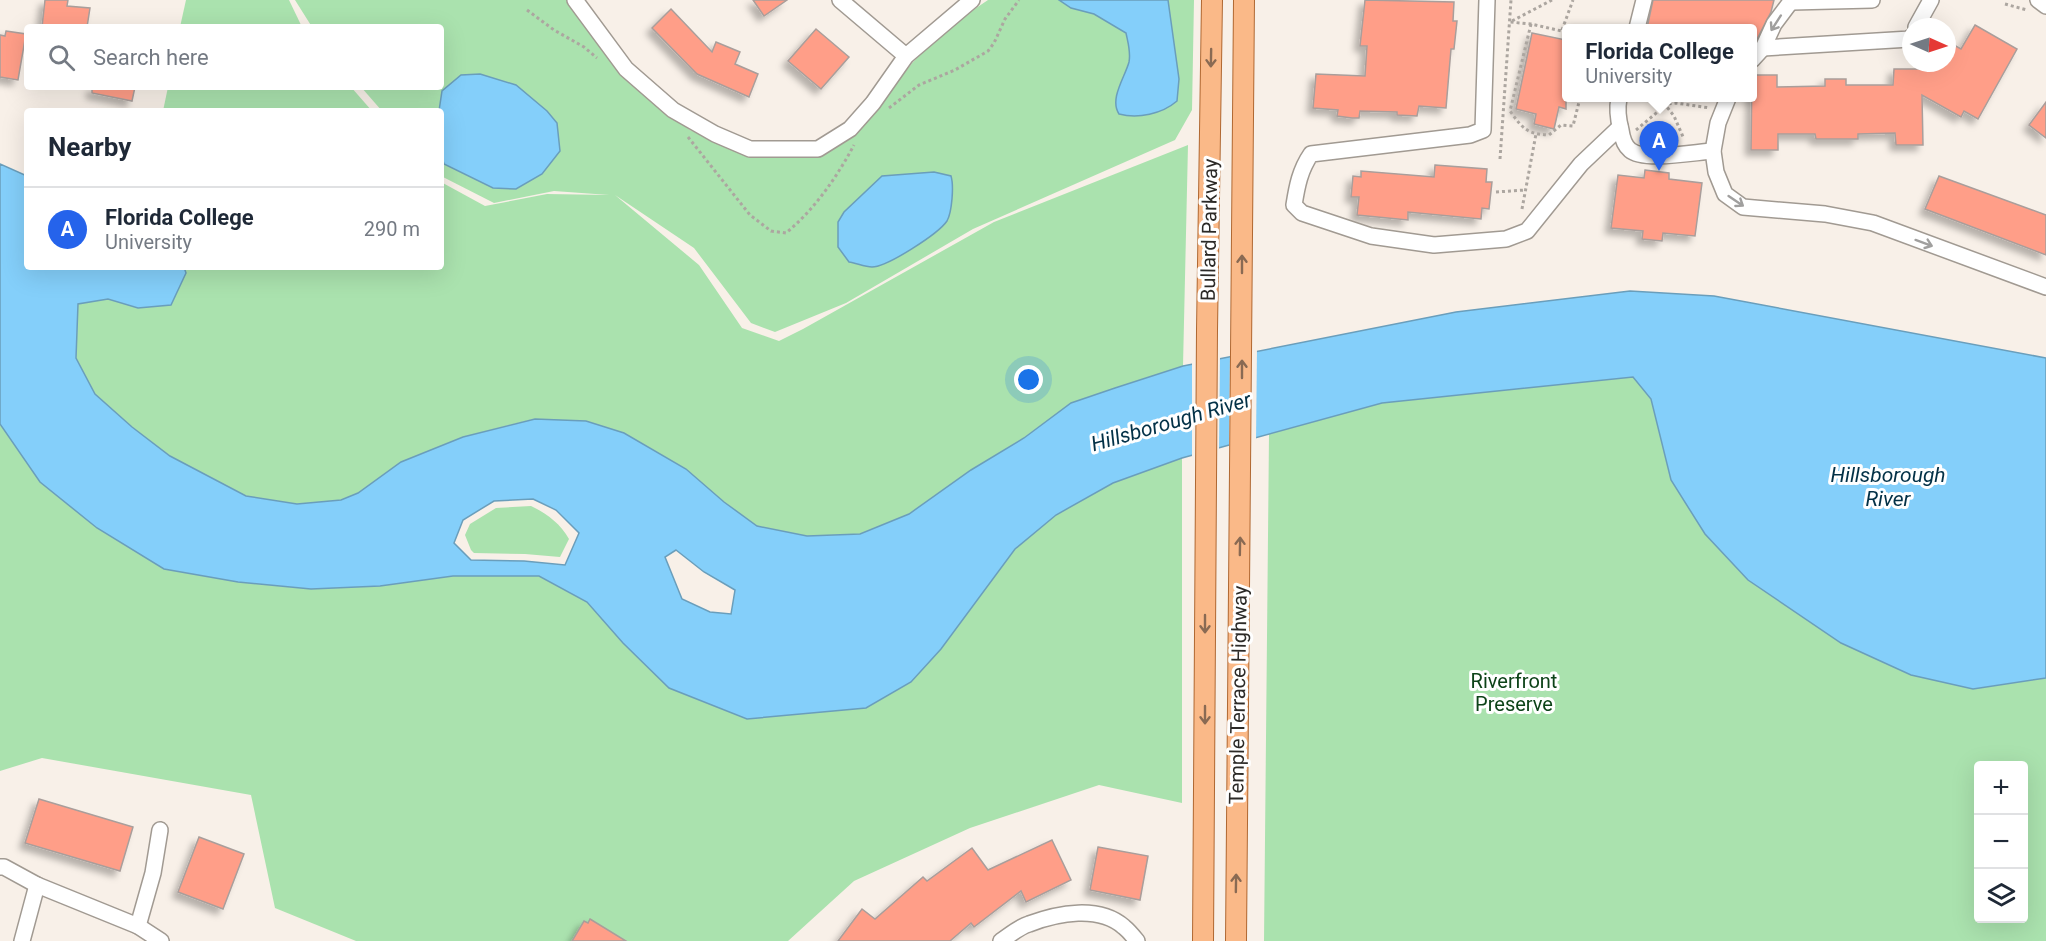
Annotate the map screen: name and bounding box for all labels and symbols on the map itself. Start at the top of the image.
one-way arrow [1770,14,1782,31]
north arrow [1902,18,1956,72]
one-way arrow [1206,48,1217,68]
pin: A [1640,122,1678,171]
street label: Bullard Parkway [1196,158,1222,301]
one-way arrow [1728,195,1745,208]
one-way arrow [1914,238,1933,249]
one-way arrow [1236,254,1248,274]
one-way arrow [1236,360,1248,380]
your location [1014,365,1043,394]
water label: Hillsborough River [1088,387,1255,456]
water label: Hillsborough River [1830,463,1946,511]
one-way arrow [1234,536,1246,556]
street label: Temple Terrace Highway [1224,585,1252,805]
one-way arrow [1199,614,1211,634]
park label: Riverfront Preserve [1471,669,1557,716]
one-way arrow [1199,705,1210,725]
one-way arrow [1231,873,1242,893]

